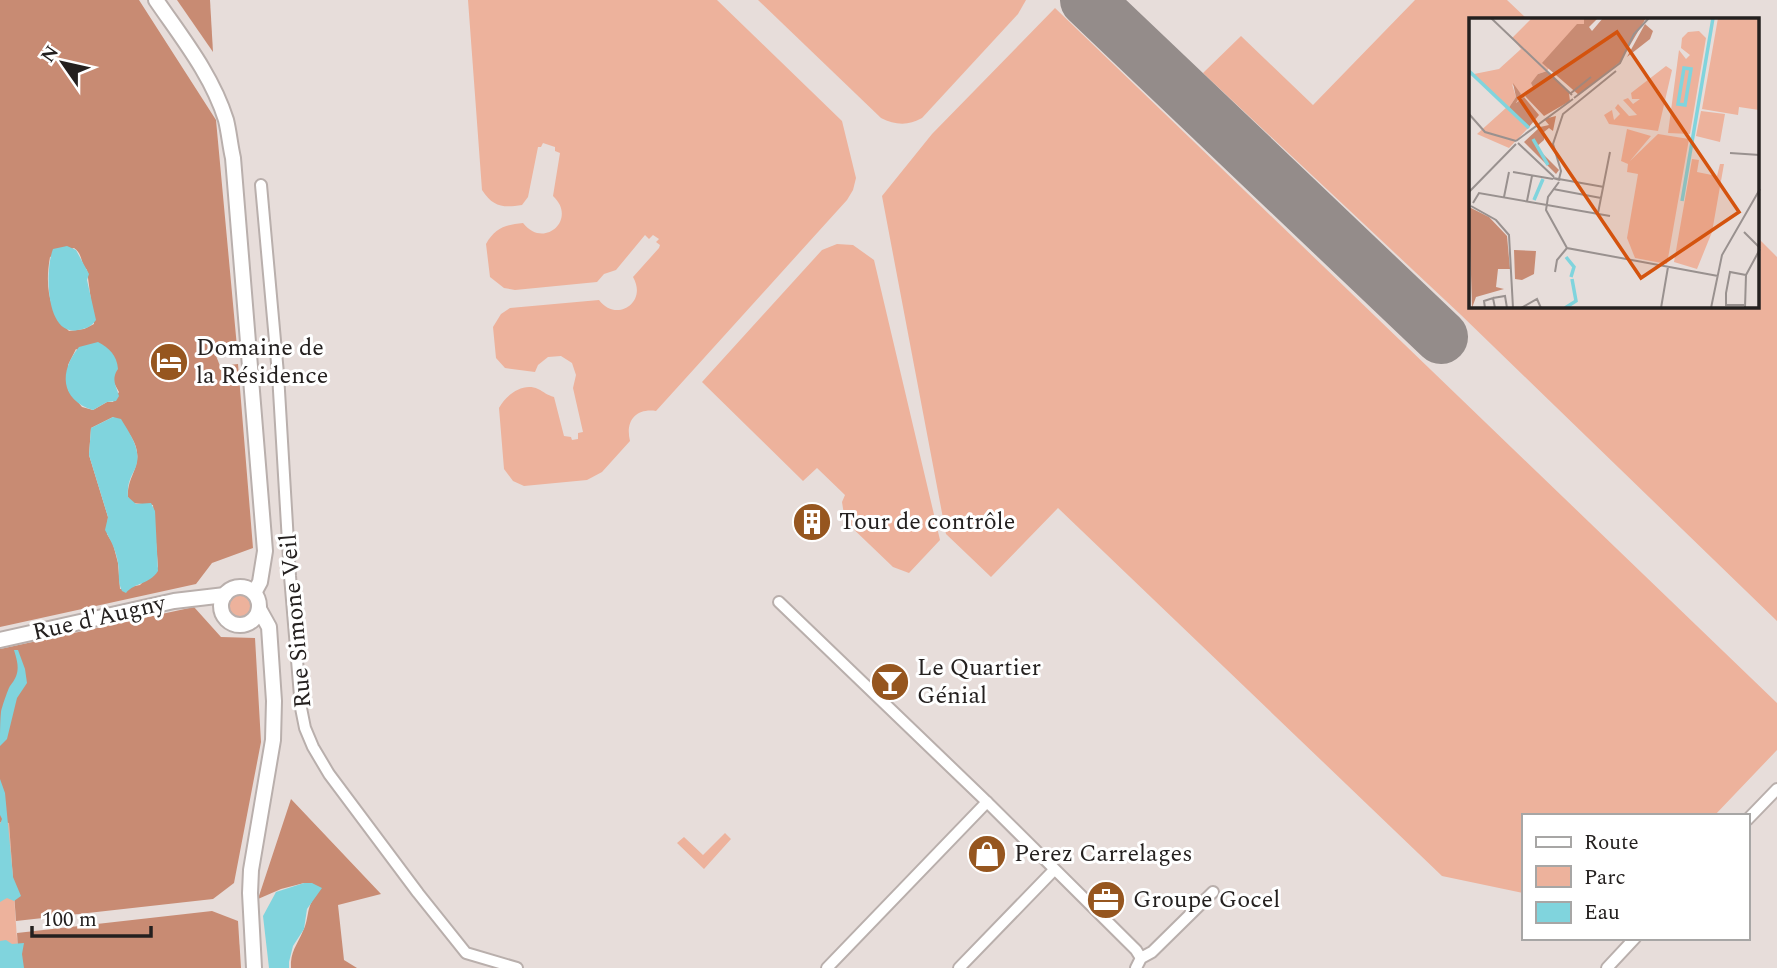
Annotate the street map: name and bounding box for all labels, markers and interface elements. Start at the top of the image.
inset map [1469,18,1760,308]
north arrow [28,28,98,98]
text: N [34,40,67,69]
place label: Domaine de la Résidence [196,330,328,394]
hotel icon: Domaine de la Résidence [148,341,190,383]
building icon: Tour de contrôle [791,501,833,543]
place label: Tour de contrôle [839,504,1015,540]
street label: Rue Simone Veil [270,532,322,710]
street label: Rue d'Augny [29,585,170,651]
place label: Le Quartier Génial [917,650,1041,714]
bar icon: Le Quartier Génial [869,661,911,703]
legend [1522,814,1749,940]
text: Route [1584,827,1639,859]
shop icon: Perez Carrelages [966,833,1008,875]
place label: Perez Carrelages [1014,836,1193,872]
text: Parc [1584,862,1626,894]
office icon: Groupe Gocel [1085,879,1127,921]
place label: Groupe Gocel [1133,882,1280,918]
scale bar [32,894,150,938]
text: Eau [1584,897,1620,929]
text: 100 m [42,904,97,936]

